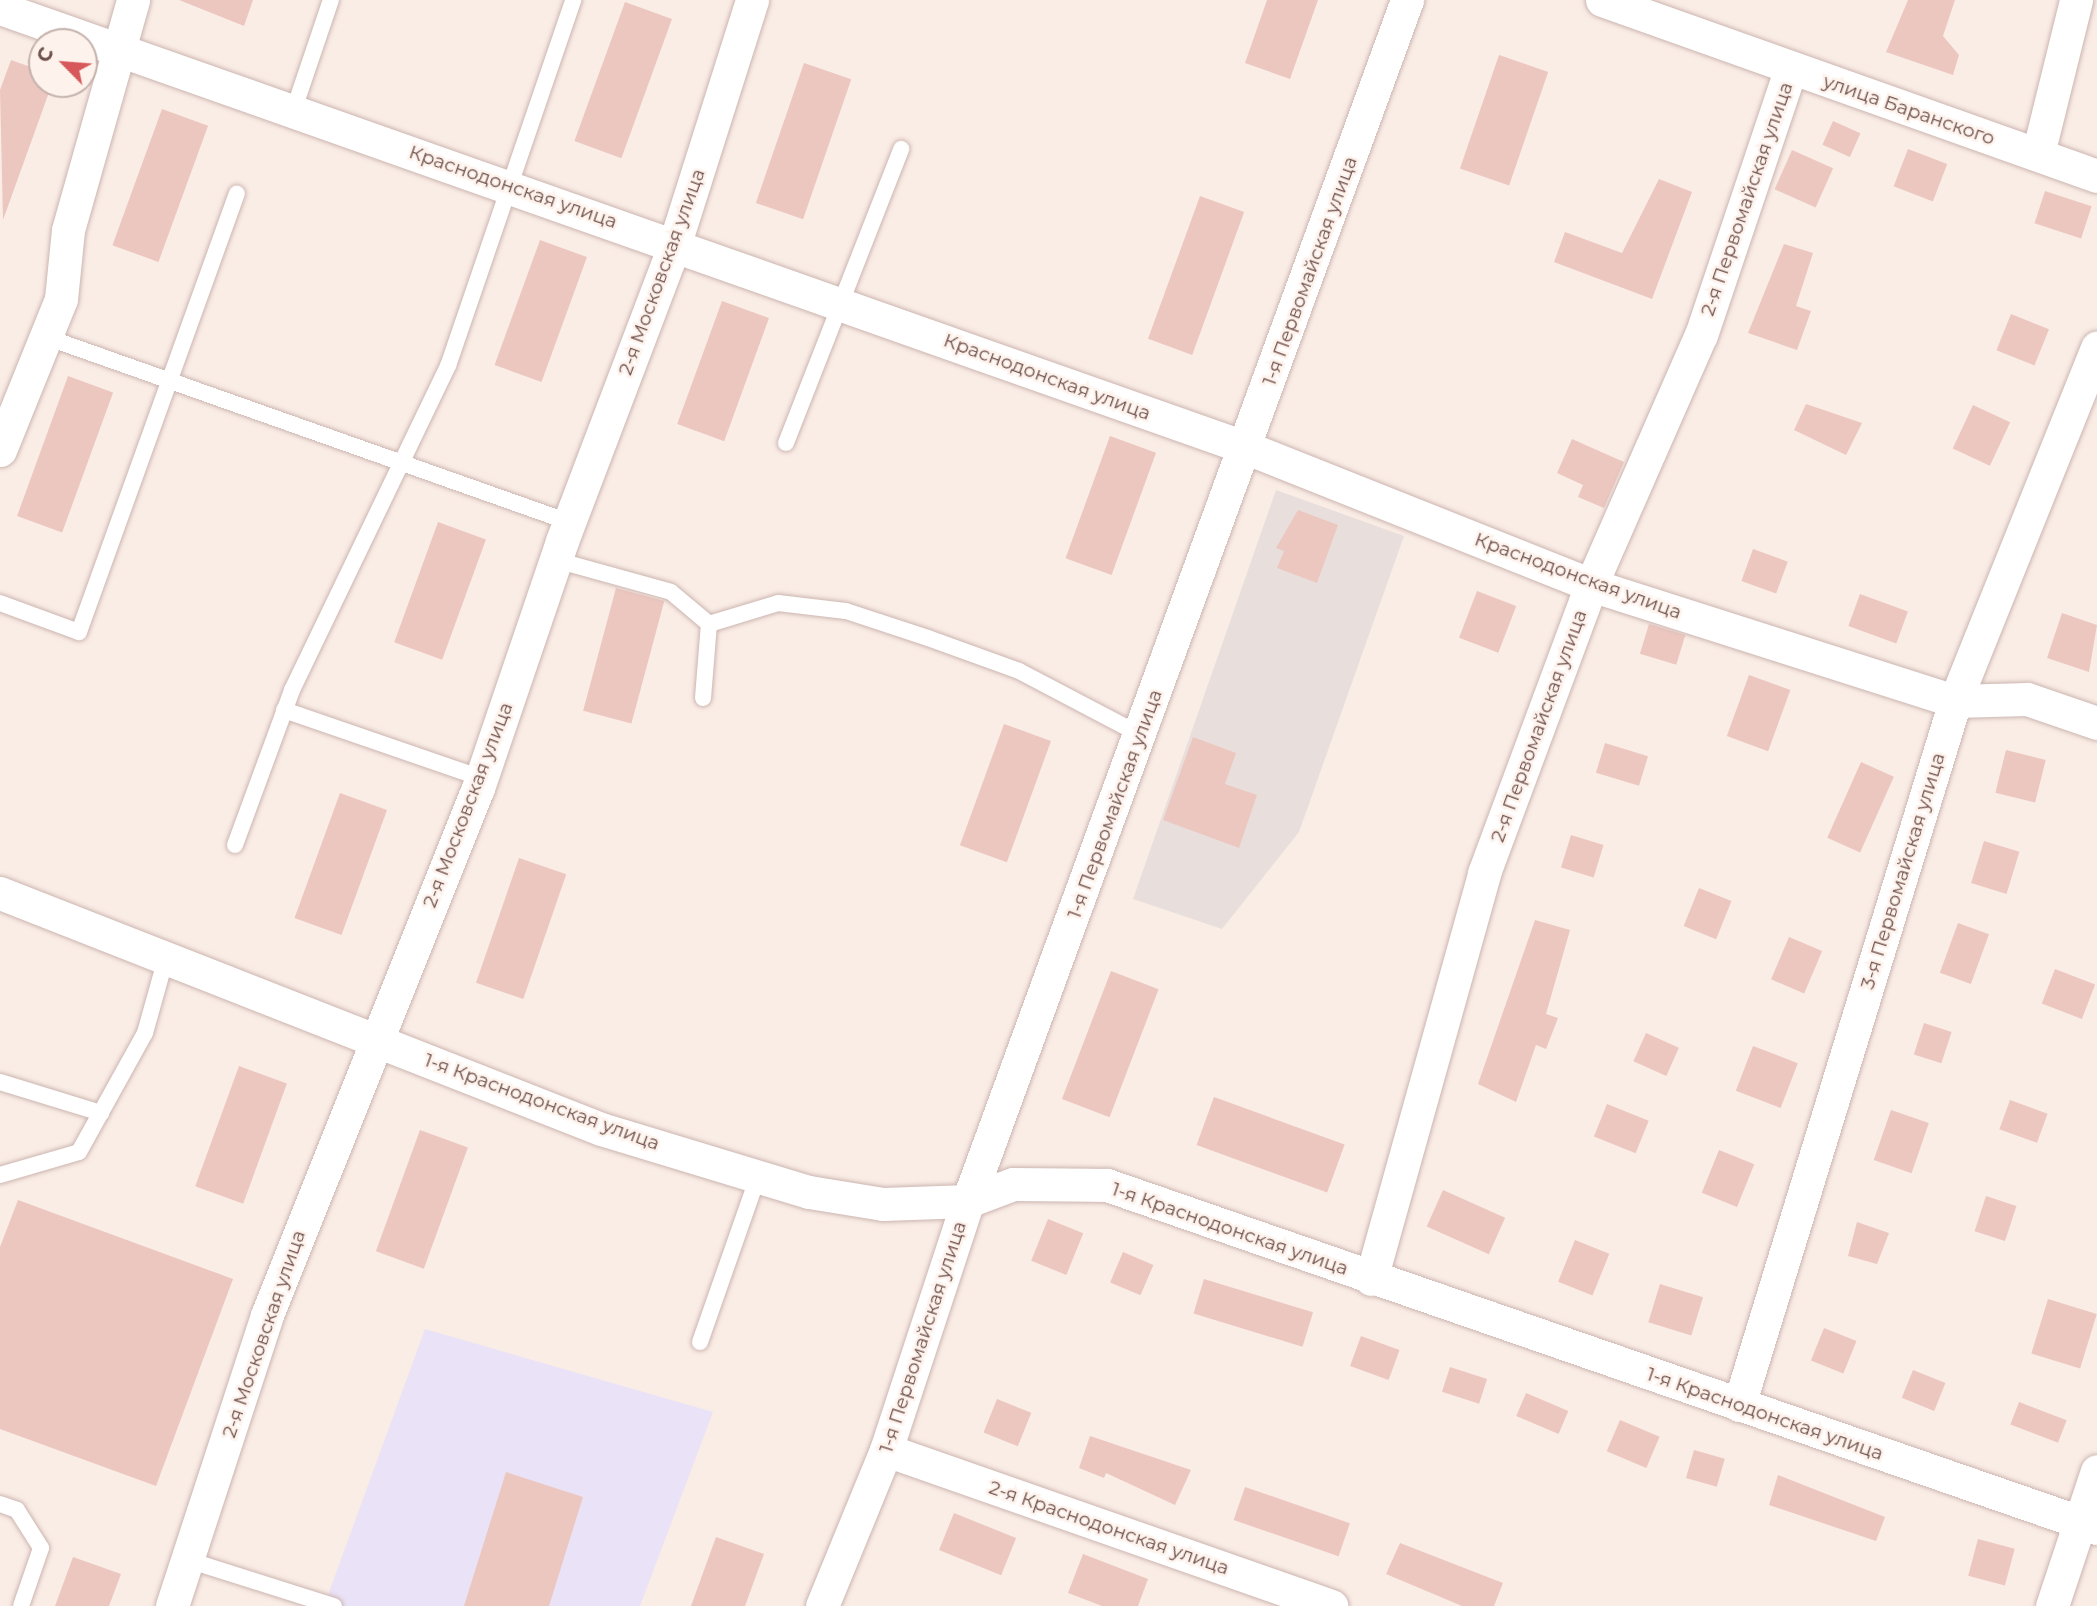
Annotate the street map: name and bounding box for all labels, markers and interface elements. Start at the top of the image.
north arrow [28,28,98,98]
text: С [32,44,59,66]
street label: улица Баранского [1820,70,1998,150]
street label: 2-я Первомайская улица [1696,79,1798,319]
street label: Краснодонская улица [406,141,620,233]
street label: 1-я Первомайская улица [1258,153,1362,389]
street label: 2-я Московская улица [614,166,710,378]
street label: Краснодонская улица [940,329,1154,425]
street label: Краснодонская улица [1471,528,1685,624]
street label: 2-я Первомайская улица [1486,607,1592,845]
street label: 1-я Первомайская улица [1063,686,1167,922]
street label: 2-я Московская улица [418,699,518,911]
street label: 3-я Первомайская улица [1856,750,1950,992]
street label: 1-я Краснодонская улица [421,1049,663,1155]
street label: 1-я Краснодонская улица [1109,1178,1351,1280]
street label: 1-я Первомайская улица [875,1218,971,1456]
street label: 2-я Московская улица [218,1227,310,1441]
street label: 1-я Краснодонская улица [1644,1363,1886,1465]
street label: 2-я Краснодонская улица [986,1476,1232,1580]

